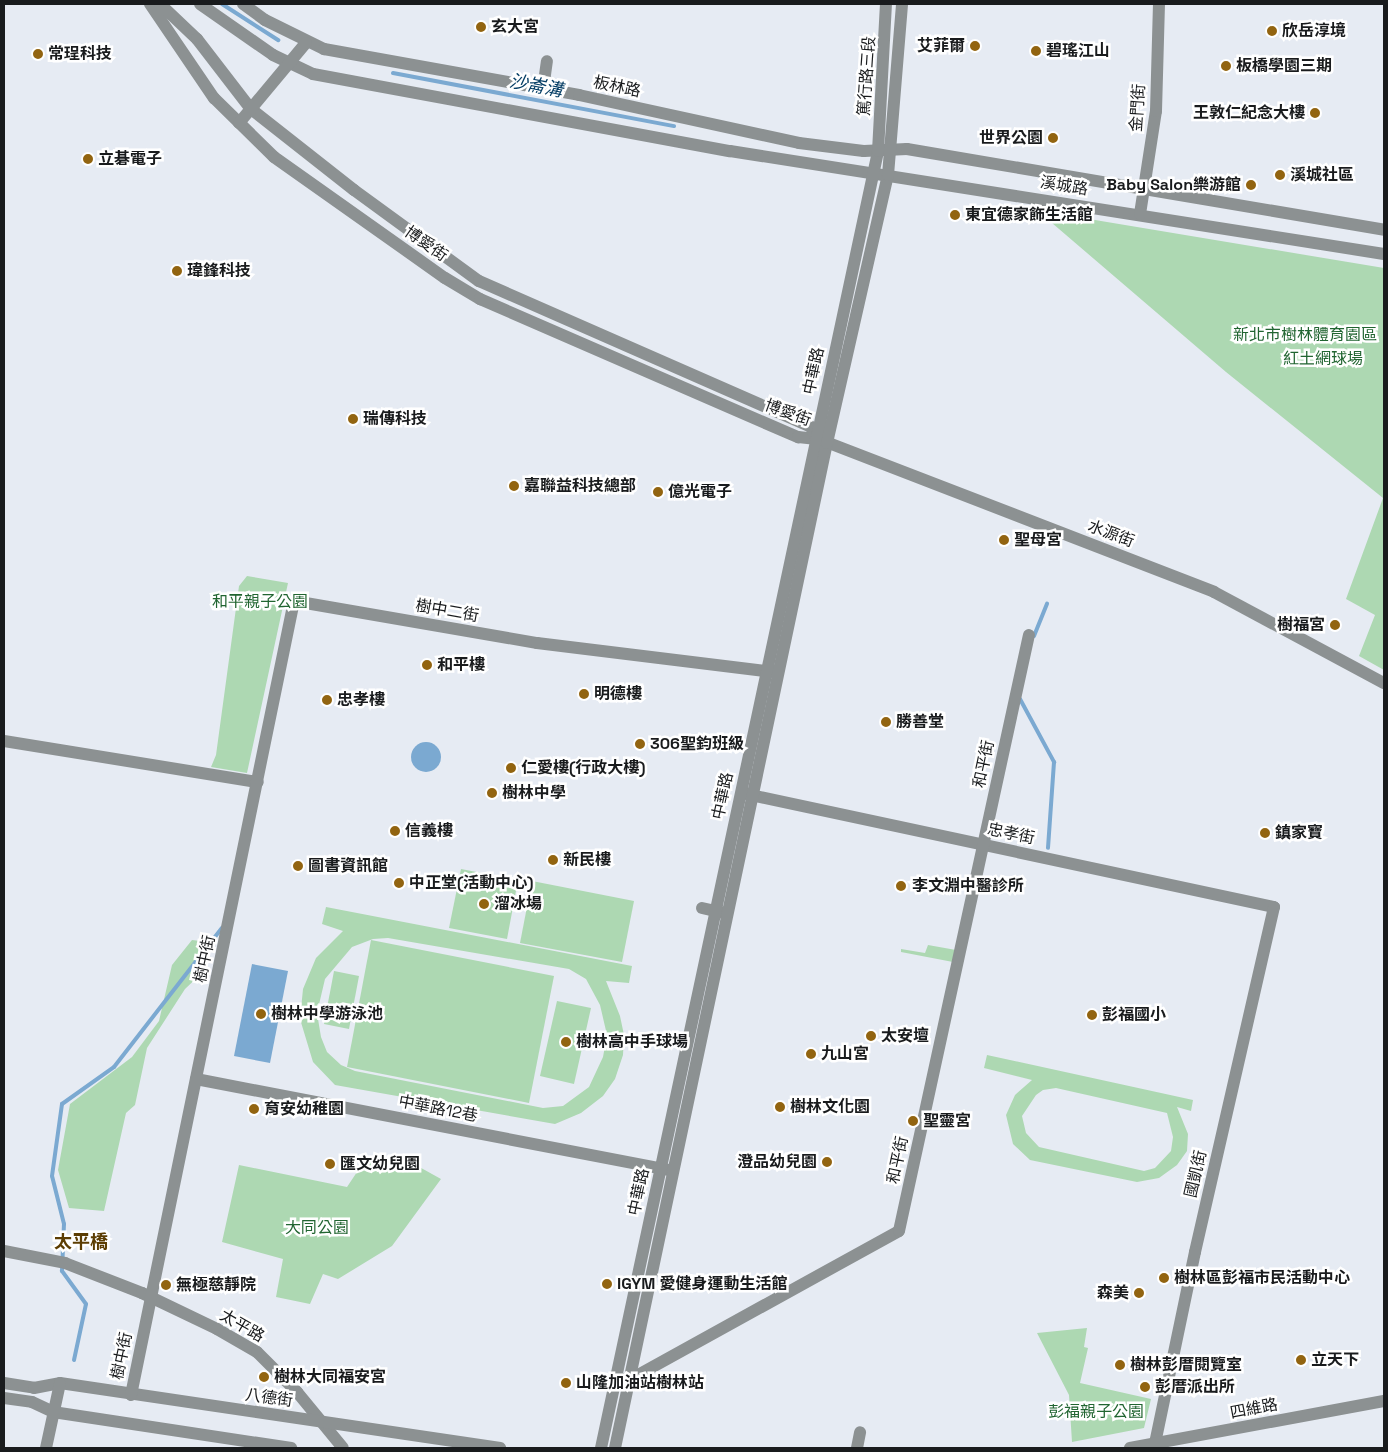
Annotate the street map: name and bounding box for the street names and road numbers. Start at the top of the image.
street label: 篤行路三段 [855,35,879,117]
street label: 板林路 [592,73,642,101]
street label: 金門街 [1127,83,1149,133]
street label: 溪城路 [1039,173,1089,199]
street label: 博愛街 [401,222,451,266]
street label: 中華路 [800,346,828,396]
street label: 博愛街 [762,396,814,430]
street label: 水源街 [1085,516,1137,552]
street label: 樹中二街 [414,596,480,626]
street label: 和平街 [970,739,998,789]
street label: 中華路 [709,771,737,821]
street label: 忠孝街 [986,820,1036,848]
street label: 樹中街 [191,934,219,984]
street label: 中華路12巷 [397,1092,479,1126]
street label: 和平街 [884,1135,912,1185]
street label: 國凱街 [1181,1148,1211,1200]
street label: 中華路 [625,1167,653,1217]
street label: 太平路 [216,1306,268,1346]
street label: 樹中街 [108,1331,136,1381]
street label: 八德街 [244,1385,294,1411]
street label: 四維路 [1229,1395,1279,1423]

